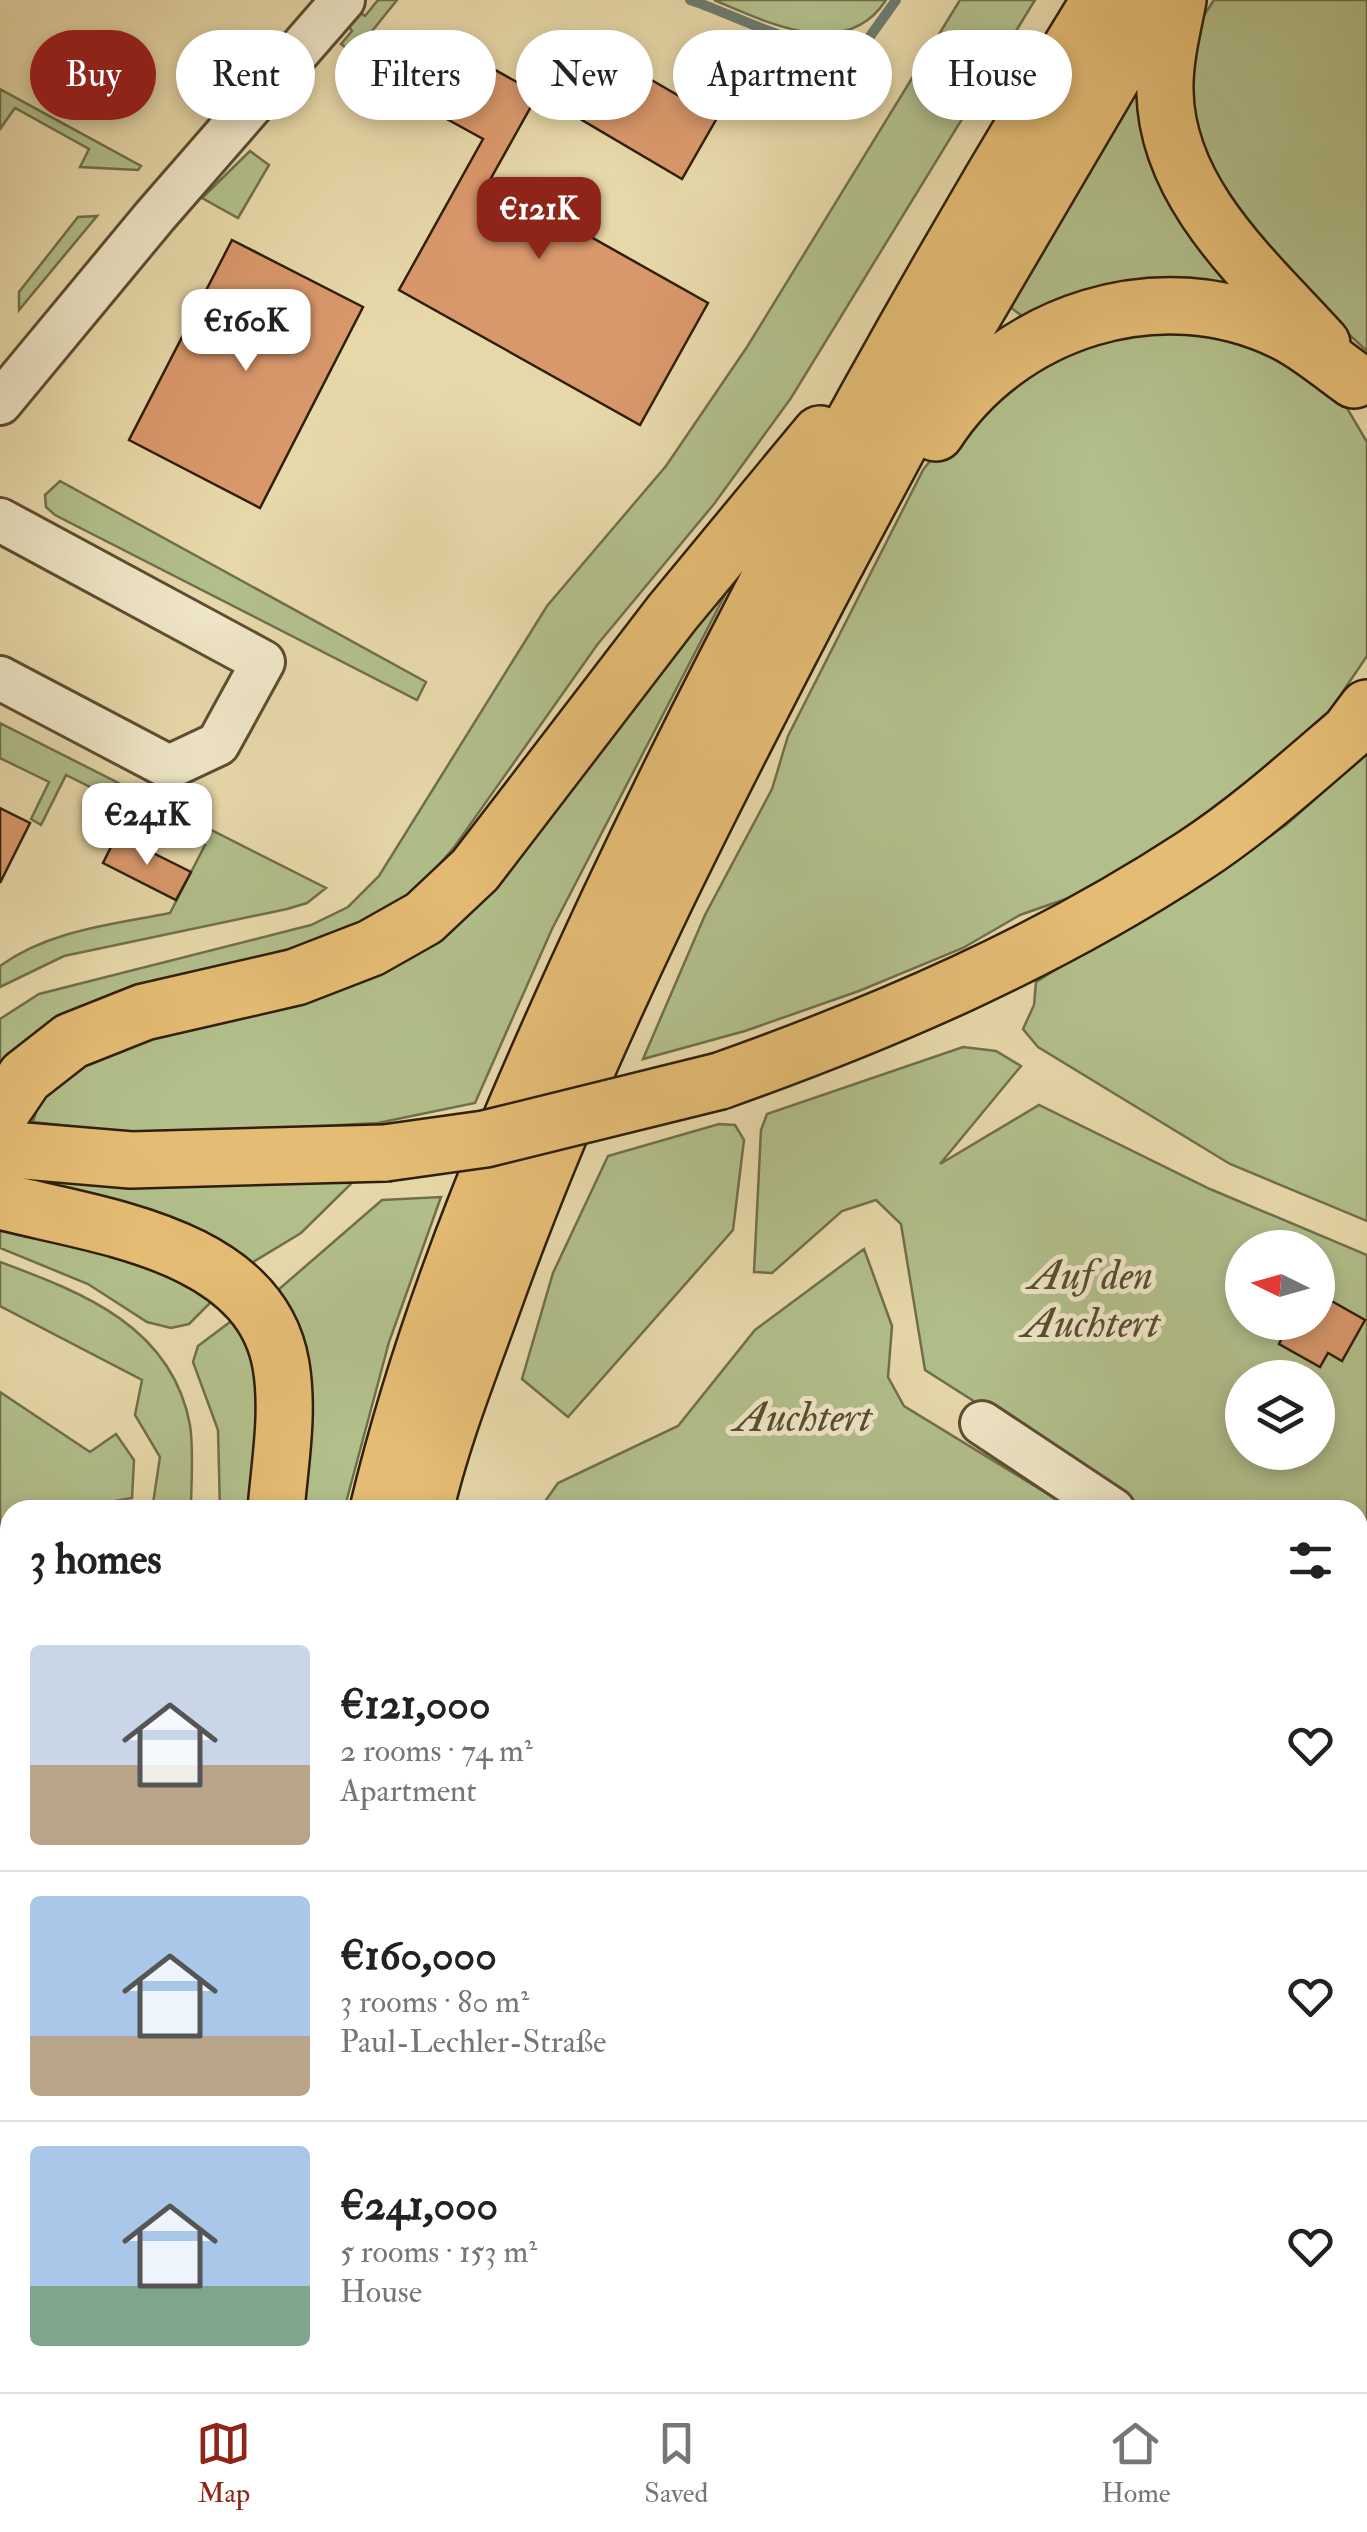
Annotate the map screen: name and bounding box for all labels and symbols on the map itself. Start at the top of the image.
pin: €121K [469,177,609,262]
pin: €160K [176,289,316,374]
pin: €241K [77,783,217,868]
north arrow [1225,1230,1335,1340]
park label: Auf den Auchtert [1018,1250,1162,1350]
park label: Auchtert [730,1392,874,1444]

